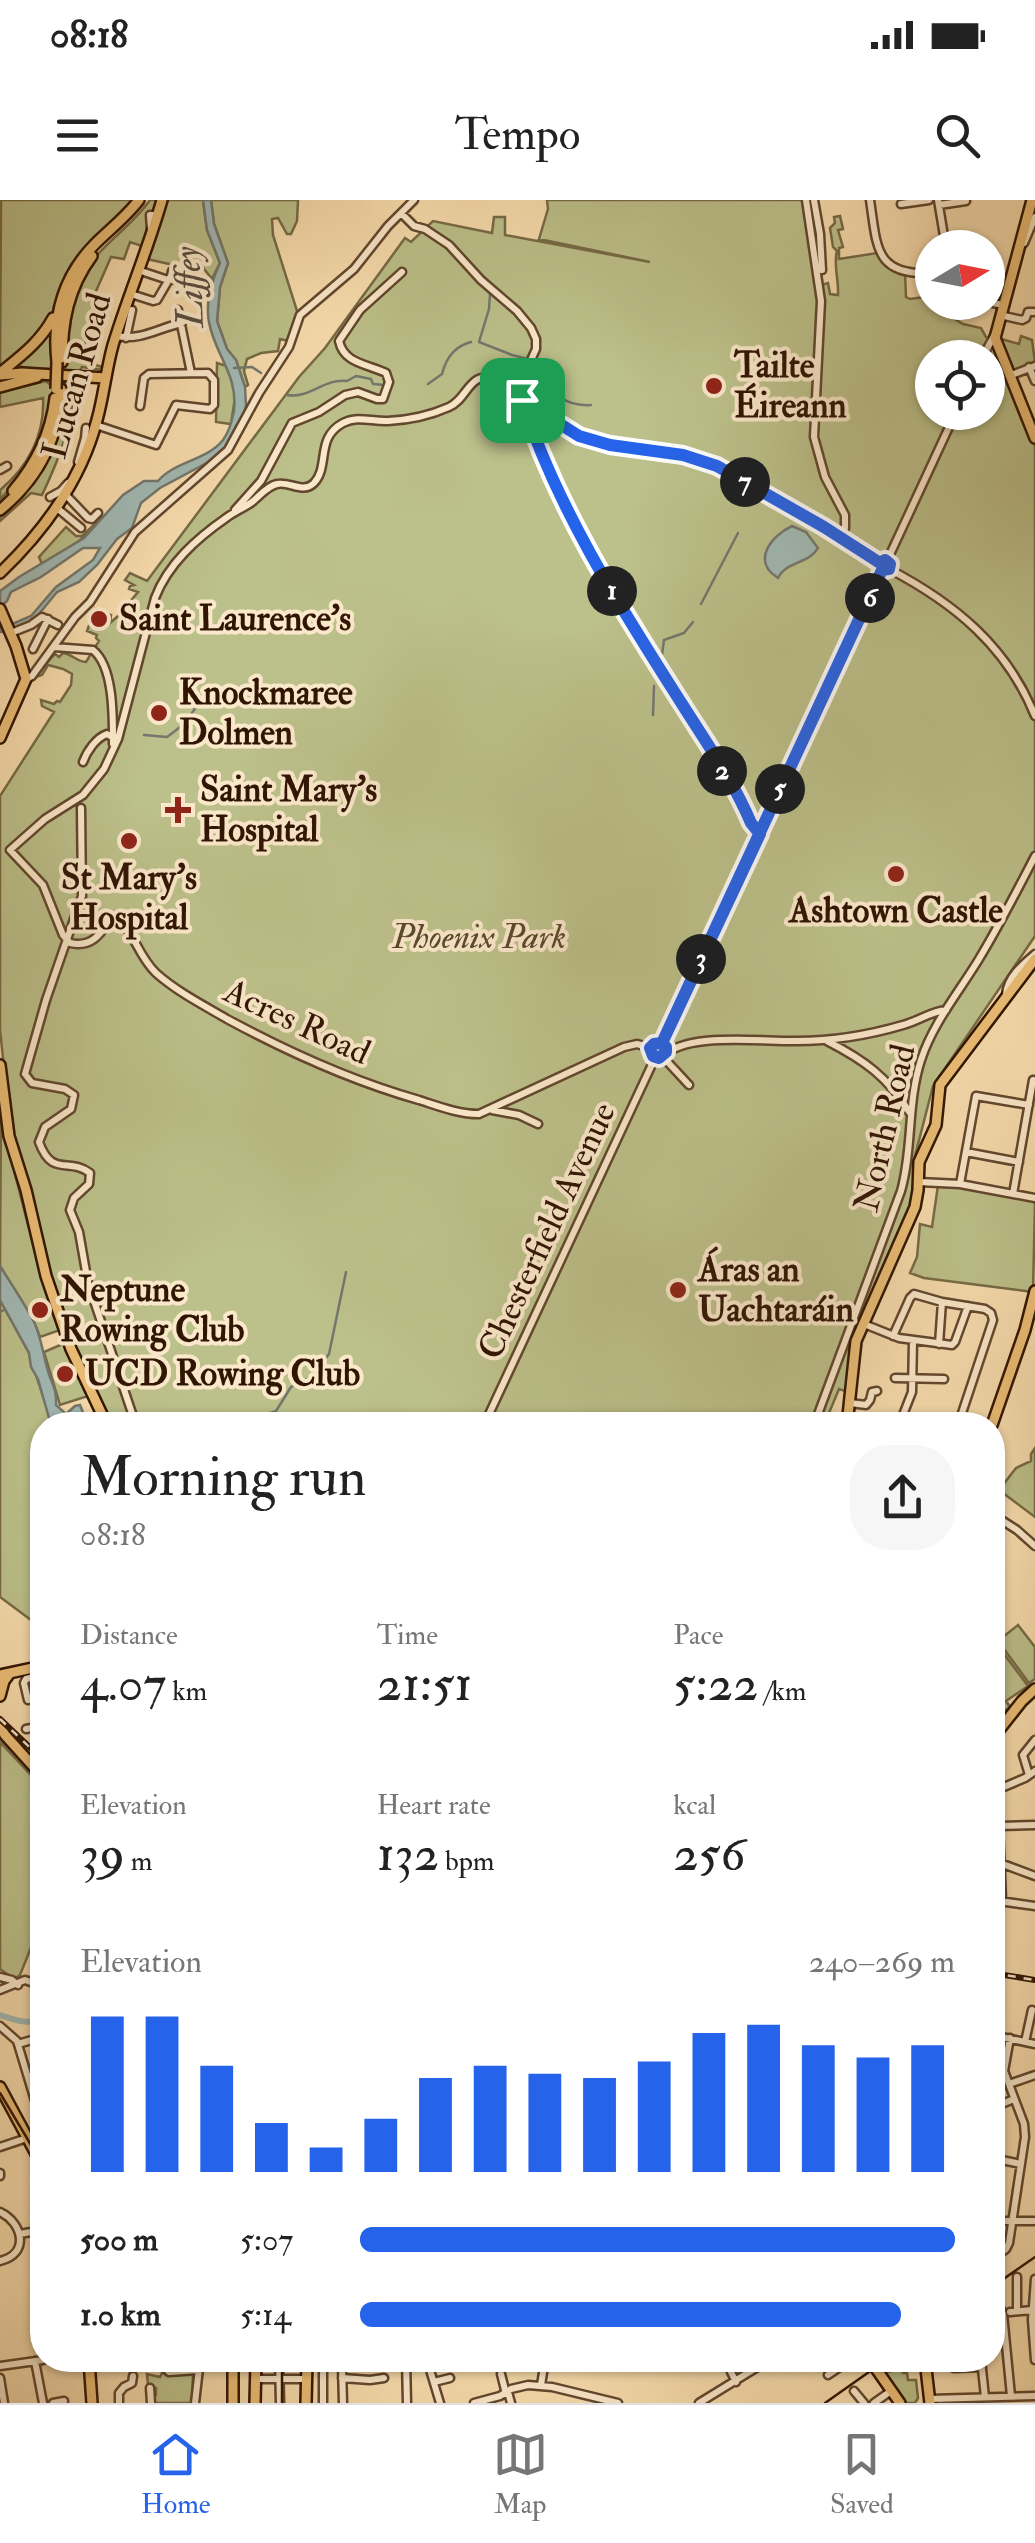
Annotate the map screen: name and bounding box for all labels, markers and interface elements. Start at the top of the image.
text: 08:18 [50,11,128,59]
text: Tempo [455,107,580,163]
icon: menu [50,108,105,163]
icon: search [930,108,985,163]
north arrow [915,230,1005,320]
map controls [915,230,1005,430]
water label: Liffey [163,245,215,331]
street label: Lucan Road [32,288,122,464]
button: locate [915,340,1005,430]
place label: Tailte Éireann [733,344,847,428]
pin [480,358,565,443]
icon: arrive [495,373,550,428]
marker: Tailte Éireann [703,375,725,397]
pin: 7 [720,457,770,507]
text: 7 [739,464,751,499]
pin: 1 [587,566,637,616]
text: 1 [607,573,617,608]
pin: 6 [845,573,895,623]
text: 6 [863,580,877,615]
place label: Saint Laurence's [119,597,351,641]
marker: Saint Laurence's [88,608,110,630]
place label: Knockmaree Dolmen [179,671,353,755]
marker: Knockmaree Dolmen [148,702,170,724]
pin: 2 [697,746,747,796]
text: 2 [715,753,729,788]
pin: 5 [755,764,805,814]
place label: Saint Mary's Hospital [200,768,377,852]
text: 5 [774,771,786,806]
marker: Saint Mary's Hospital [165,797,191,823]
marker: St Mary's Hospital [118,830,140,852]
place label: St Mary's Hospital [61,856,197,940]
marker: Ashtown Castle [885,863,907,885]
place label: Ashtown Castle [787,889,1003,933]
park label: Phoenix Park [391,915,566,959]
pin: 3 [676,934,726,984]
text: 3 [696,941,706,976]
street label: Acres Road [216,969,377,1075]
street label: North Road [844,1040,926,1216]
street label: Chesterfield Avenue [468,1096,626,1366]
place label: Áras an Uachtaráin [696,1246,854,1332]
place label: Neptune Rowing Club [59,1268,245,1352]
marker: Áras an Uachtaráin [667,1279,689,1301]
marker: Neptune Rowing Club [29,1299,51,1321]
place label: UCD Rowing Club [85,1352,360,1396]
marker: UCD Rowing Club [54,1363,76,1385]
text: Morning run [80,1443,366,1512]
button: share [850,1445,955,1550]
text: 08:18 [80,1515,146,1555]
text: Distance [80,1618,178,1653]
text: Time [377,1618,438,1653]
text: Pace [673,1618,724,1653]
text: 4.07 [80,1653,166,1716]
text: 21:51 [377,1653,472,1716]
text: 5:22 [673,1653,758,1716]
text: km [166,1674,207,1709]
text: /km [758,1674,807,1709]
text: Elevation [80,1788,187,1823]
text: Heart rate [377,1788,491,1823]
text: kcal [673,1788,716,1823]
text: 39 [80,1823,125,1886]
text: 132 [377,1823,439,1886]
text: 256 [673,1823,746,1886]
text: m [125,1844,152,1879]
text: bpm [439,1844,495,1879]
text: Elevation [80,1942,202,1982]
text: 240–269 m [809,1942,955,1982]
text: 500 m [80,2220,158,2260]
text: 5:07 [240,2220,293,2260]
text: 1.0 km [80,2295,161,2335]
text: 5:14 [240,2295,291,2335]
tab: Home [141,2427,210,2522]
tab: Map [493,2427,548,2522]
tab: Saved [830,2427,894,2522]

